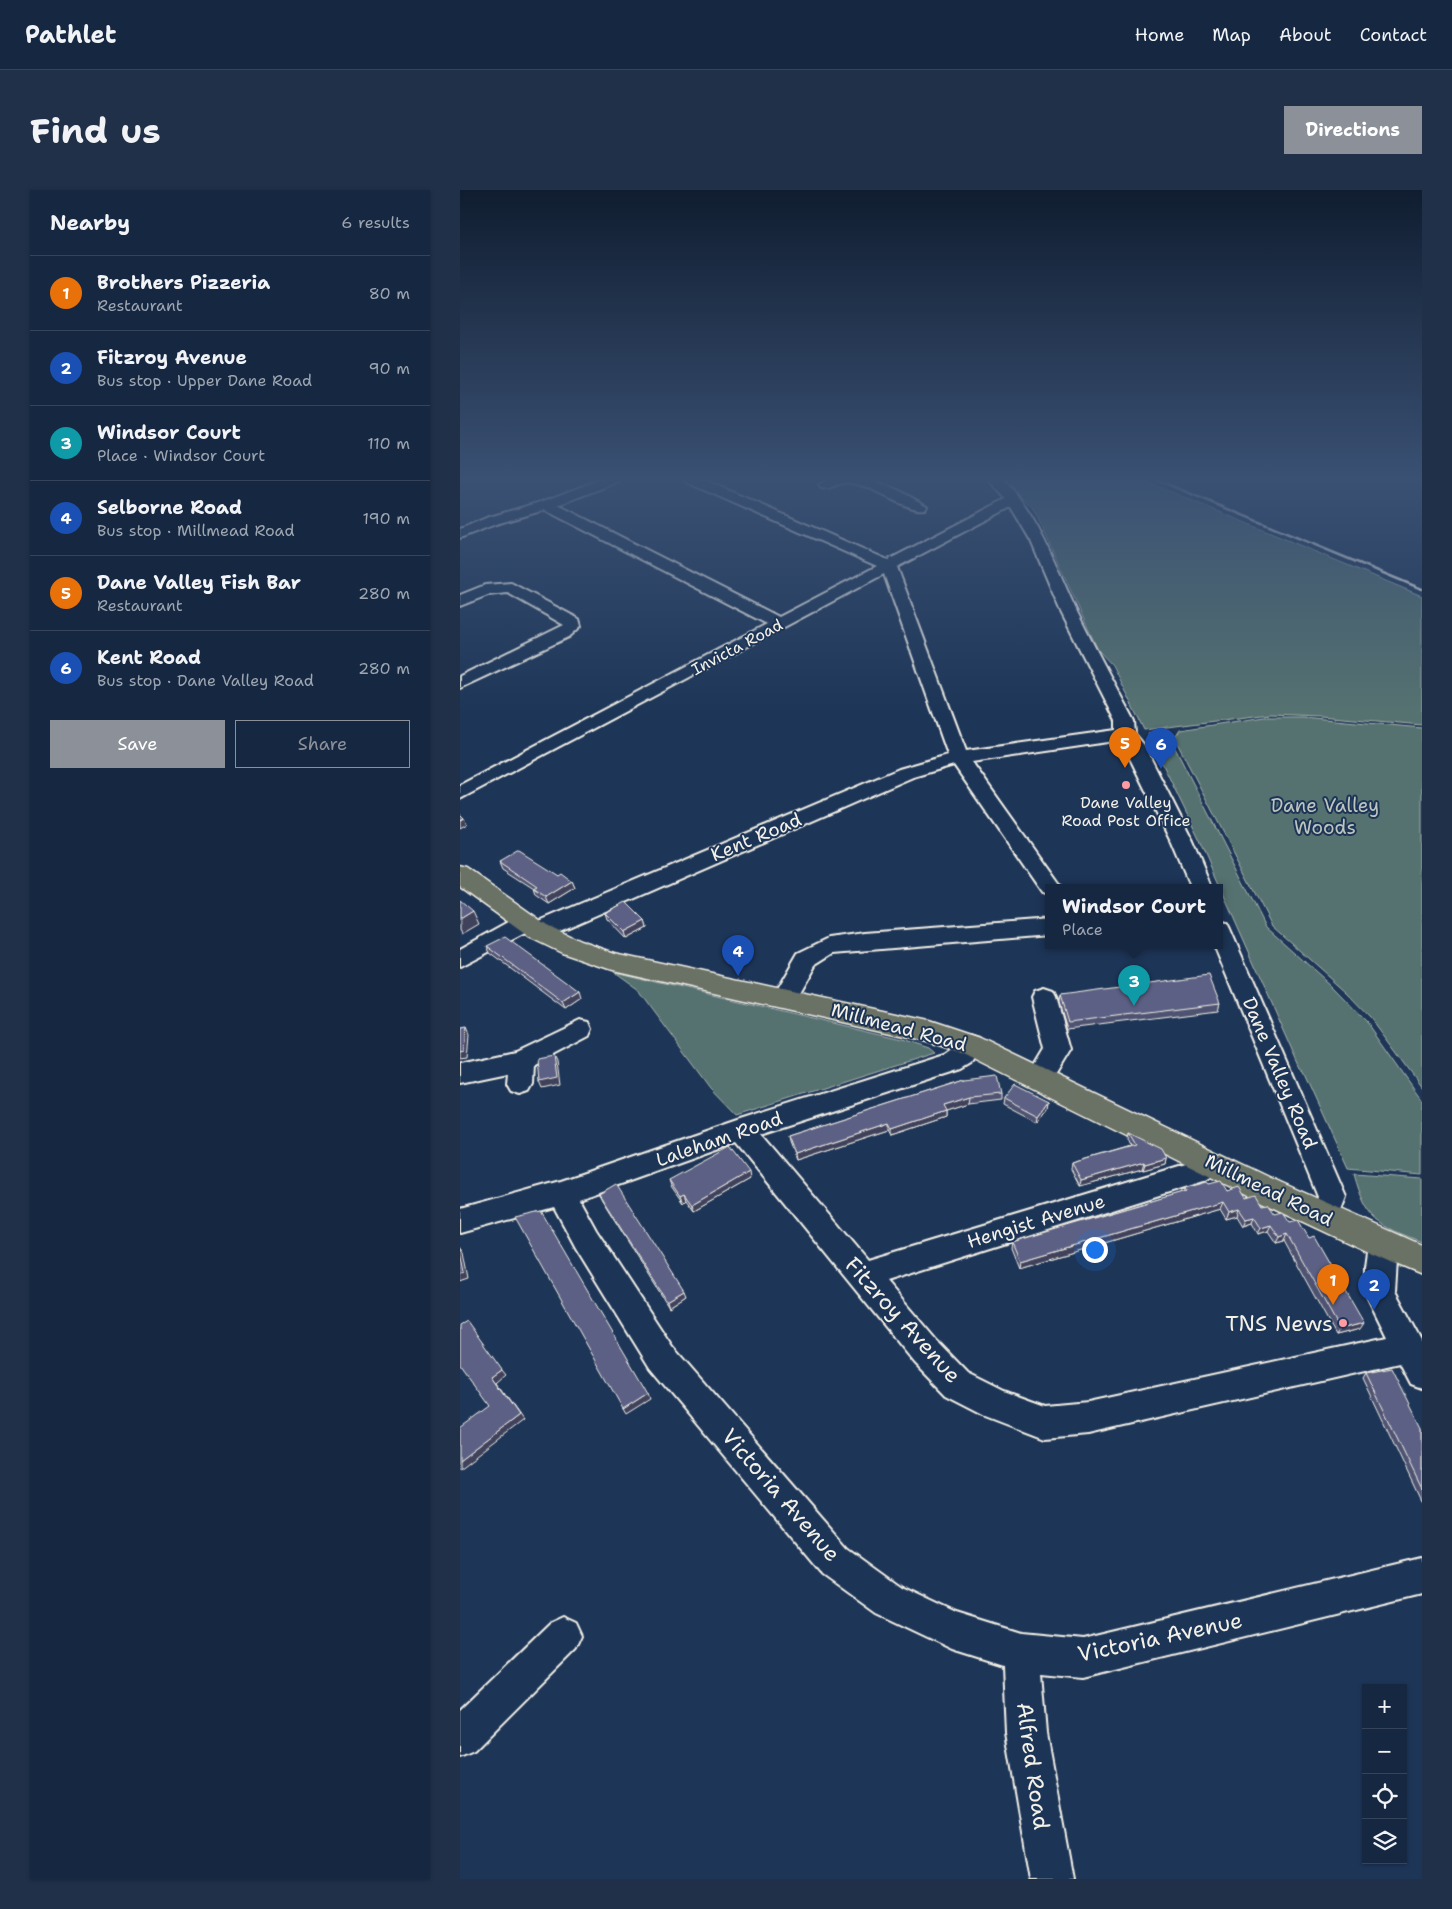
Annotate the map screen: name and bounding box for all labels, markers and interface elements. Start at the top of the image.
text: Pathlet [25,19,116,51]
text: Home [1135,23,1184,47]
text: Map [1212,23,1251,47]
text: About [1279,23,1332,47]
text: Contact [1360,23,1427,47]
button: Directions [1284,106,1422,154]
text: Find us [30,107,161,154]
text: Nearby [50,209,130,237]
text: 6 results [341,212,410,233]
text: Brothers Pizzeria [97,270,270,295]
text: 1 [62,283,70,304]
text: 80 m [369,283,410,304]
text: Restaurant [97,295,183,316]
text: Fitzroy Avenue [97,345,247,370]
text: 2 [60,358,72,379]
text: 90 m [369,358,410,379]
text: Bus stop · Upper Dane Road [97,370,312,391]
text: Windsor Court [97,420,241,445]
text: 3 [60,433,72,454]
text: 110 m [367,433,410,454]
text: Place · Windsor Court [97,445,265,466]
text: Selborne Road [97,495,242,520]
text: 4 [60,508,72,529]
text: 190 m [363,508,410,529]
text: Bus stop · Millmead Road [97,520,295,541]
text: Dane Valley Fish Bar [97,570,301,595]
text: 5 [61,583,71,604]
text: 280 m [358,583,410,604]
text: Restaurant [97,595,183,616]
street label: Invicta Road [688,614,786,680]
text: Kent Road [97,645,201,670]
text: 6 [60,658,72,679]
text: 280 m [358,658,410,679]
text: Bus stop · Dane Valley Road [97,670,314,691]
button: Save [50,720,225,768]
button: Share [235,720,410,768]
pin: 5 [1109,727,1141,768]
pin: 6 [1145,728,1177,769]
marker: Dane Valley Road Post Office [1120,779,1132,791]
place label: Dane Valley Road Post Office [1061,792,1191,831]
park label: Dane Valley Woods [1271,793,1379,840]
street label: Kent Road [707,807,805,867]
popup [1045,884,1223,949]
text: Windsor Court [1062,894,1206,919]
text: Place [1062,919,1103,940]
pin: 4 [722,935,754,976]
pin: 3 [1118,965,1150,1006]
street label: Dane Valley Road [1237,993,1323,1153]
street label: Millmead Road [828,997,970,1057]
street label: Laleham Road [652,1106,786,1172]
street label: Millmead Road [1201,1148,1337,1232]
street label: Hengist Avenue [964,1188,1108,1254]
your location [1082,1237,1108,1263]
street label: Fitzroy Avenue [839,1251,967,1389]
pin: 1 [1317,1264,1349,1305]
pin: 2 [1358,1269,1390,1310]
place label: TNS News [1225,1309,1333,1338]
marker: TNS News [1337,1317,1349,1329]
street label: Victoria Avenue [715,1422,847,1568]
street label: Victoria Avenue [1075,1605,1245,1669]
map controls [1362,1684,1407,1864]
button: + [1362,1684,1407,1729]
street label: Alfred Road [1010,1700,1056,1832]
button: − [1362,1729,1407,1774]
button: locate [1362,1774,1407,1819]
button: layers [1362,1819,1407,1864]

